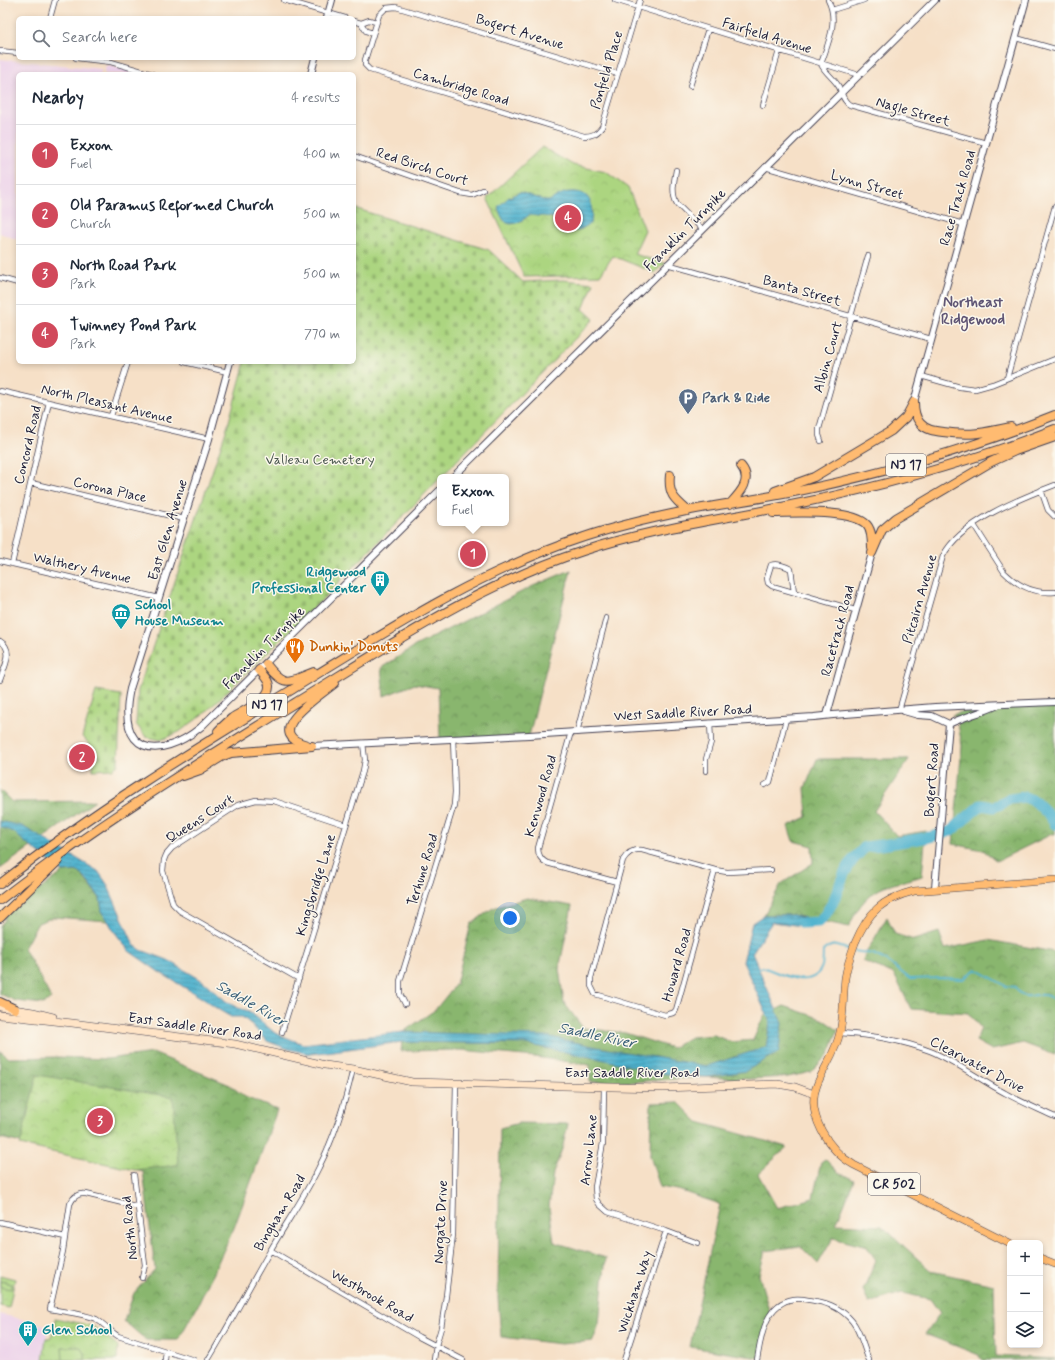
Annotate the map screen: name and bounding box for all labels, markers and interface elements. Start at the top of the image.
street label: Bogert Avenue [473,10,567,56]
street label: Fairfield Avenue [720,14,814,58]
search box [16,16,356,60]
icon: search [30,27,52,49]
text: Search here [62,28,138,48]
street label: Ponfield Place [587,29,627,111]
street label: Cambridge Road [411,64,511,111]
text: Nearby [32,87,84,109]
text: 4 results [291,90,340,107]
street label: Nagle Street [873,93,953,133]
text: Exxon [70,136,113,156]
street label: Red Birch Court [374,144,471,190]
text: 1 [42,146,48,163]
text: 400 m [303,146,340,163]
street label: Race Track Road [936,148,980,248]
text: Fuel [70,156,92,173]
street label: Lynn Street [829,166,905,204]
street label: Franklin Turnpike [640,184,731,275]
text: Old Paramus Reformed Church [70,196,274,216]
pin: 4 [555,203,581,233]
text: 2 [42,206,48,223]
text: 500 m [303,206,340,223]
text: Church [70,216,111,233]
text: North Road Park [70,256,177,276]
text: 3 [42,266,48,283]
text: 500 m [303,266,340,283]
street label: Banta Street [761,271,844,311]
text: Park [70,276,96,293]
district label: Northeast Ridgewood [941,293,1005,332]
text: Twinney Pond Park [70,316,196,336]
street label: Albin Court [809,319,847,395]
text: 4 [41,326,49,343]
text: 770 m [304,326,340,343]
text: Park [70,336,96,353]
street label: North Pleasant Avenue [39,380,175,428]
parking icon: Park & Ride [677,387,699,415]
place label: Park & Ride [702,389,770,407]
street label: Concord Road [10,404,46,486]
park label: Valleau Cemetery [265,451,375,469]
road number: NJ 17 [886,454,926,476]
street label: Corona Place [71,473,149,507]
popup [437,474,509,526]
street label: East Glen Avenue [144,477,192,583]
text: Exxon [452,482,494,502]
text: Fuel [452,502,473,519]
pin: 1 [460,539,486,569]
street label: Walthery Avenue [31,548,133,588]
street label: Pitcairn Avenue [899,552,941,646]
place label: Ridgewood Professional Center [251,563,366,597]
building icon: Ridgewood Professional Center [369,569,391,597]
street label: Racetrack Road [817,583,859,679]
place label: School House Museum [135,596,224,630]
museum icon: School House Museum [110,602,132,630]
street label: Franklin Turnpike [219,602,310,693]
restaurant icon: Dunkin' Donuts [284,636,306,664]
place label: Dunkin' Donuts [309,638,399,656]
road number: NJ 17 [247,694,287,716]
street label: West Saddle River Road [613,700,753,726]
pin: 2 [69,742,95,772]
street label: Bogert Road [920,742,946,818]
street label: Kenwood Road [521,753,561,839]
street label: Queens Court [163,790,237,848]
street label: Terhune Road [403,831,443,909]
street label: Kingsbridge Lane [292,832,342,939]
your location [500,908,520,928]
street label: Howard Road [658,926,696,1004]
water label: Saddle River [212,976,291,1033]
street label: East Saddle River Road [127,1009,263,1045]
water label: Saddle River [557,1018,639,1054]
street label: Clearwater Drive [927,1033,1027,1097]
street label: East Saddle River Road [565,1064,699,1082]
pin: 3 [87,1106,113,1136]
street label: Arrow Lane [576,1114,602,1186]
street label: Bingham Road [250,1171,311,1255]
road number: CR 502 [868,1173,920,1195]
street label: Norgate Drive [430,1180,453,1264]
street label: North Road [118,1195,142,1261]
map controls [1007,1240,1043,1348]
button: + [1007,1240,1043,1276]
street label: Wickham Way [613,1248,657,1336]
street label: Westbrook Road [327,1265,417,1327]
button: − [1007,1276,1043,1312]
button: layers [1007,1312,1043,1348]
building icon: Glen School [17,1319,39,1347]
place label: Glen School [42,1321,113,1339]

